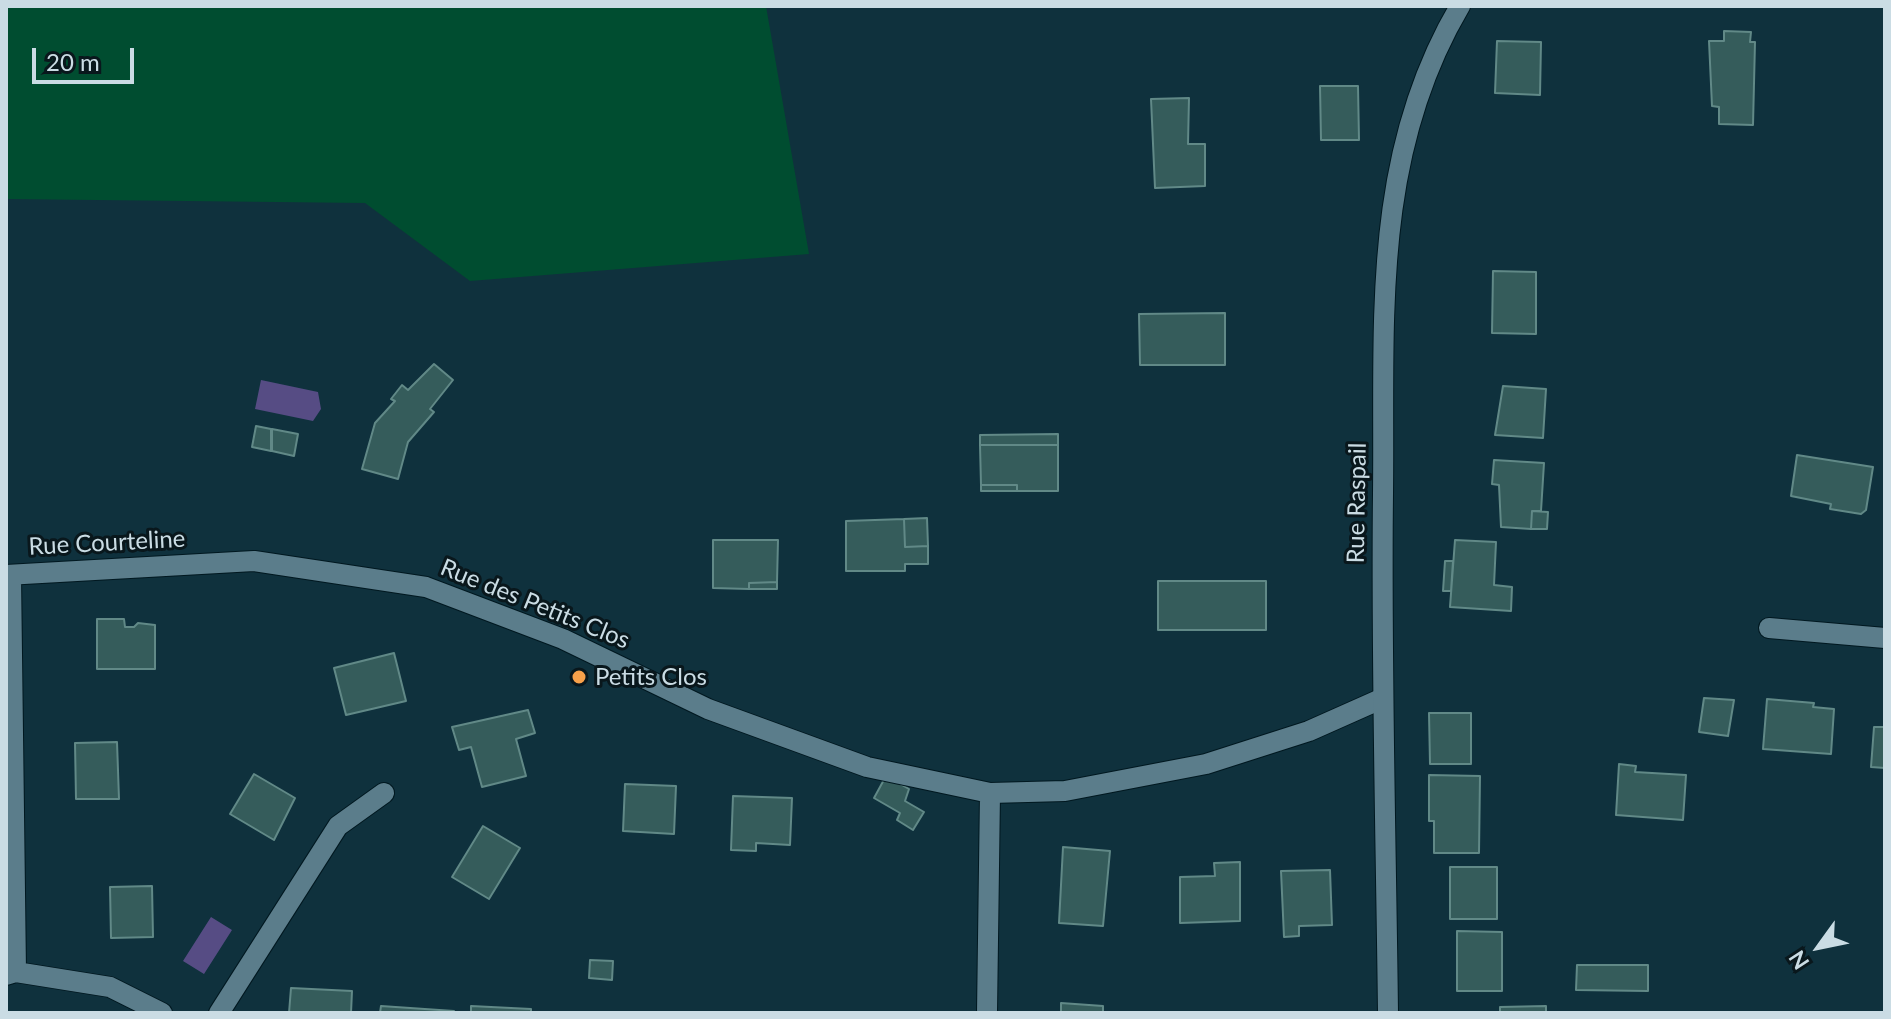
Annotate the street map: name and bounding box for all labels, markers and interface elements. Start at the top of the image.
scale bar [36,32,138,82]
text: 20 m [46,47,100,76]
street label: Rue Raspail [1342,442,1372,564]
street label: Rue Courteline [28,525,186,561]
street label: Rue des Petits Clos [436,553,634,655]
place label: Petits Clos [595,663,707,691]
marker: Petits Clos [570,668,588,686]
north arrow [1779,907,1859,987]
text: N [1783,946,1814,975]

